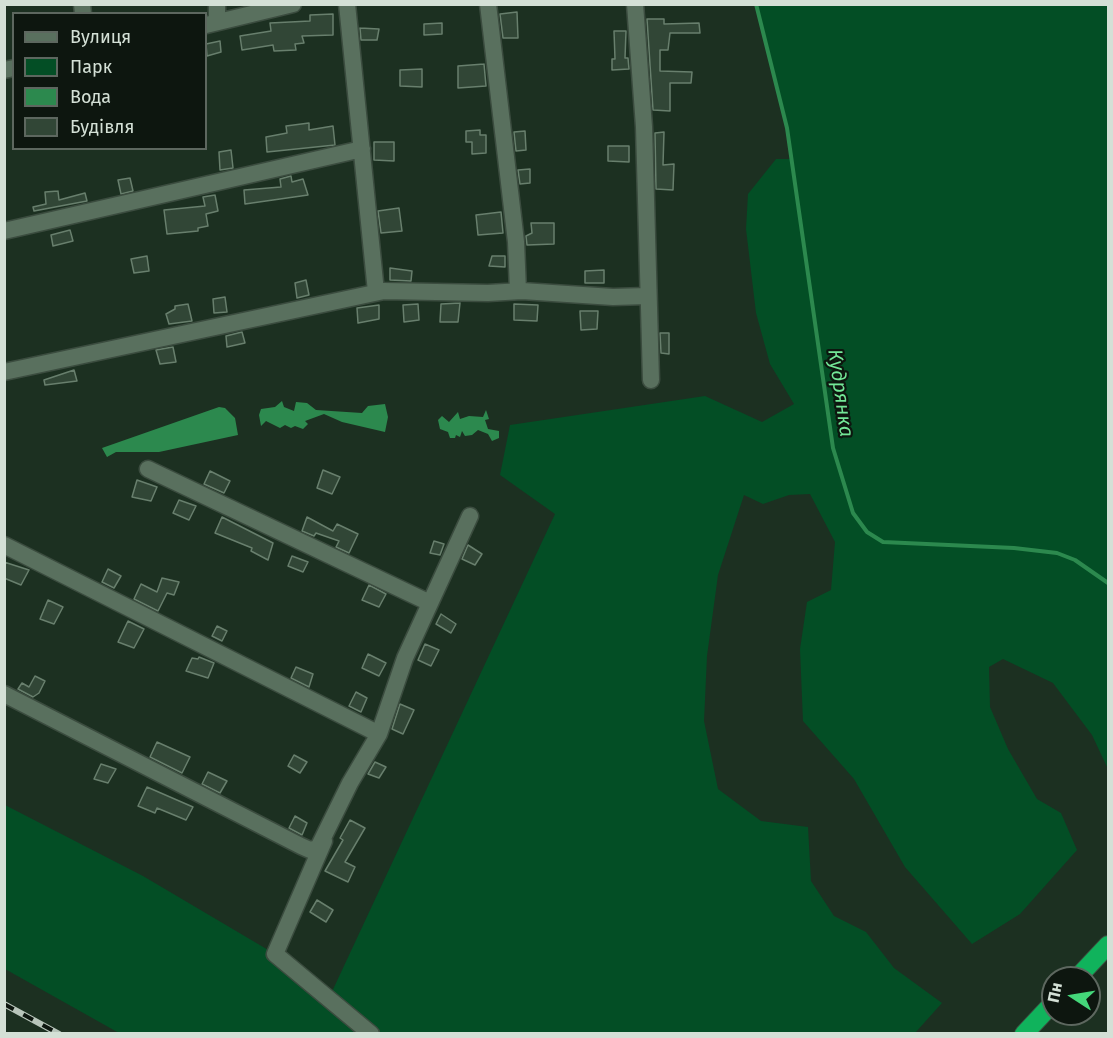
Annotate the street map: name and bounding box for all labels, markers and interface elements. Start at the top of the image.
legend [12,12,207,150]
text: Вулиця [70,26,131,48]
text: Парк [70,56,112,78]
text: Вода [70,86,111,108]
text: Будівля [70,116,134,138]
water label: Кудрянка [822,347,858,439]
north arrow [1041,966,1101,1026]
text: Пн [1043,981,1066,1004]

